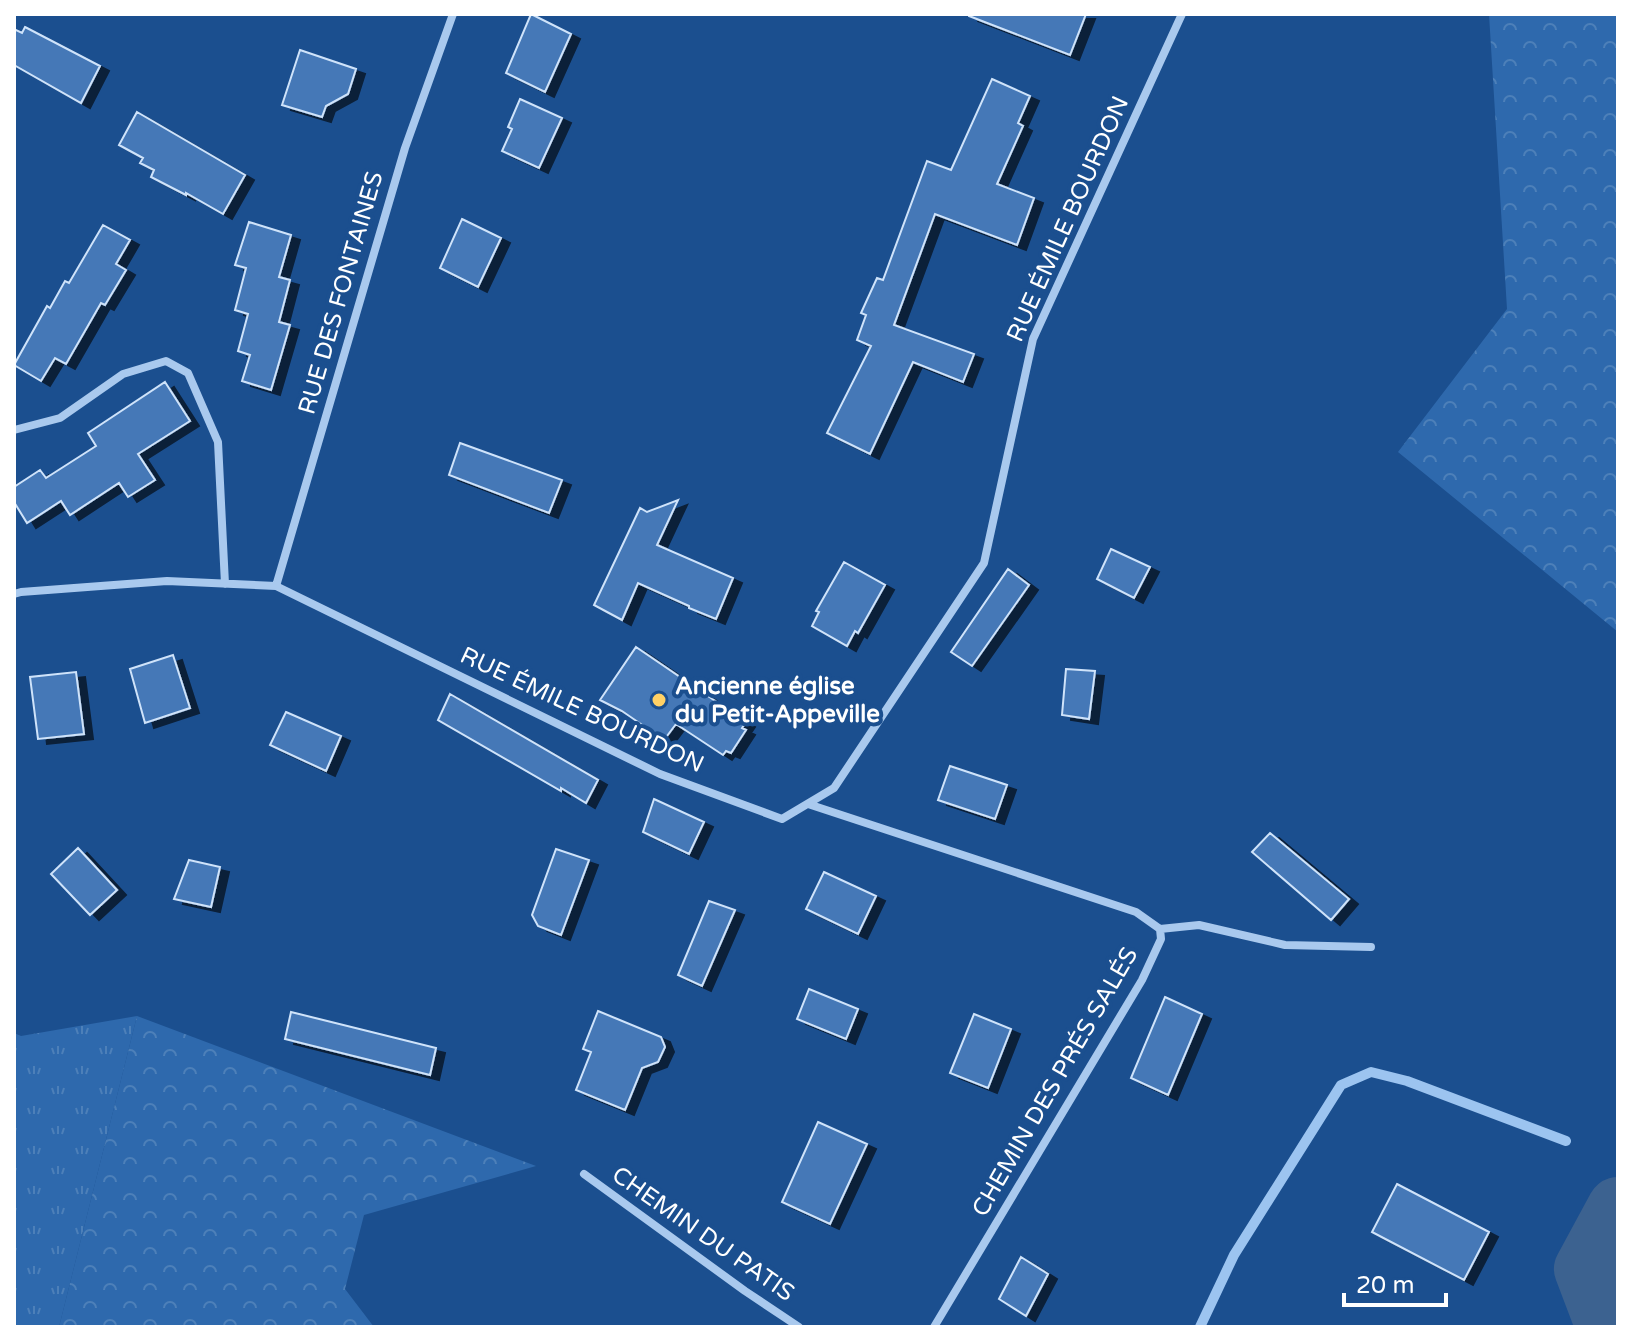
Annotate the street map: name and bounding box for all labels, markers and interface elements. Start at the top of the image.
street label: RUE ÉMILE BOURDON [1000,91,1135,346]
street label: RUE DES FONTAINES [292,168,390,418]
street label: RUE ÉMILE BOURDON [455,640,709,779]
place label: Ancienne église du Petit-Appeville [675,672,880,729]
marker: Ancienne église du Petit-Appeville [650,691,668,709]
street label: CHEMIN DES PRÉS SALÉS [965,942,1144,1222]
street label: CHEMIN DU PATIS [606,1160,800,1308]
scale bar [1344,1257,1446,1307]
text: 20 m [1356,1271,1414,1300]

